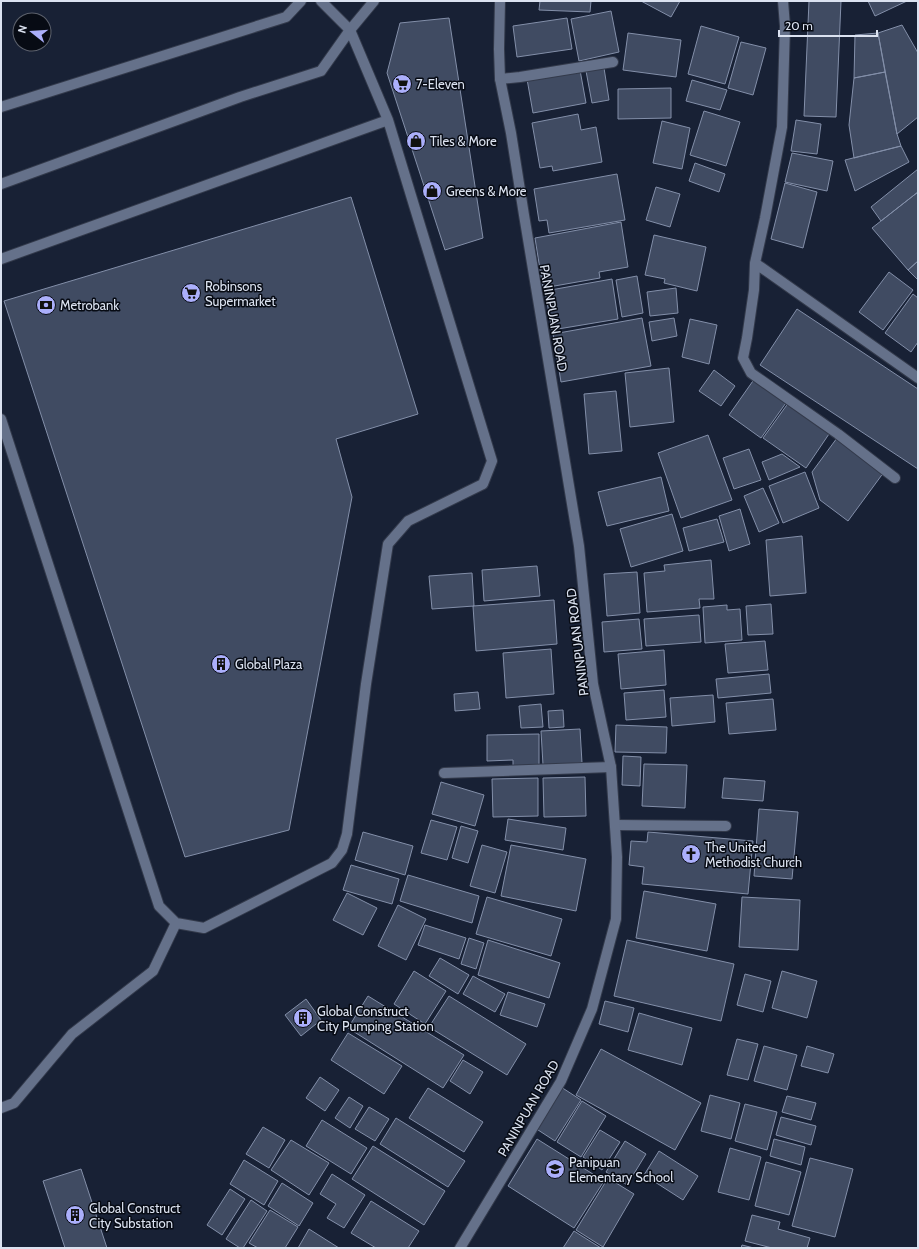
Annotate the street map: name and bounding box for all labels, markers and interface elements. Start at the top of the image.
north arrow [12,12,52,52]
scale bar [779,12,877,38]
text: 20 m [785,18,813,33]
text: N [15,23,30,35]
supermarket icon: 7-Eleven [391,73,413,95]
place label: 7-Eleven [416,76,465,92]
shop icon: Tiles & More [405,130,427,152]
place label: Tiles & More [430,133,497,149]
shop icon: Greens & More [421,180,443,202]
place label: Greens & More [446,183,527,199]
street label: PANINPUAN ROAD [537,263,571,373]
place label: Robinsons Supermarket [205,278,276,309]
supermarket icon: Robinsons Supermarket [180,282,202,304]
bank icon: Metrobank [35,294,57,316]
place label: Metrobank [60,297,119,313]
street label: PANINPUAN ROAD [562,587,592,697]
building icon: Global Plaza [210,653,232,675]
place label: Global Plaza [235,656,303,672]
place label: The United Methodist Church [705,839,802,870]
church icon: The United Methodist Church [680,843,702,865]
place label: Global Construct City Pumping Station [317,1003,434,1034]
building icon: Global Construct City Pumping Station [292,1007,314,1029]
street label: PANINPUAN ROAD [494,1057,562,1159]
place label: Panipuan Elementary School [569,1154,673,1185]
school or university icon: Panipuan Elementary School [544,1158,566,1180]
place label: Global Construct City Substation [89,1200,181,1231]
building icon: Global Construct City Substation [64,1204,86,1226]

